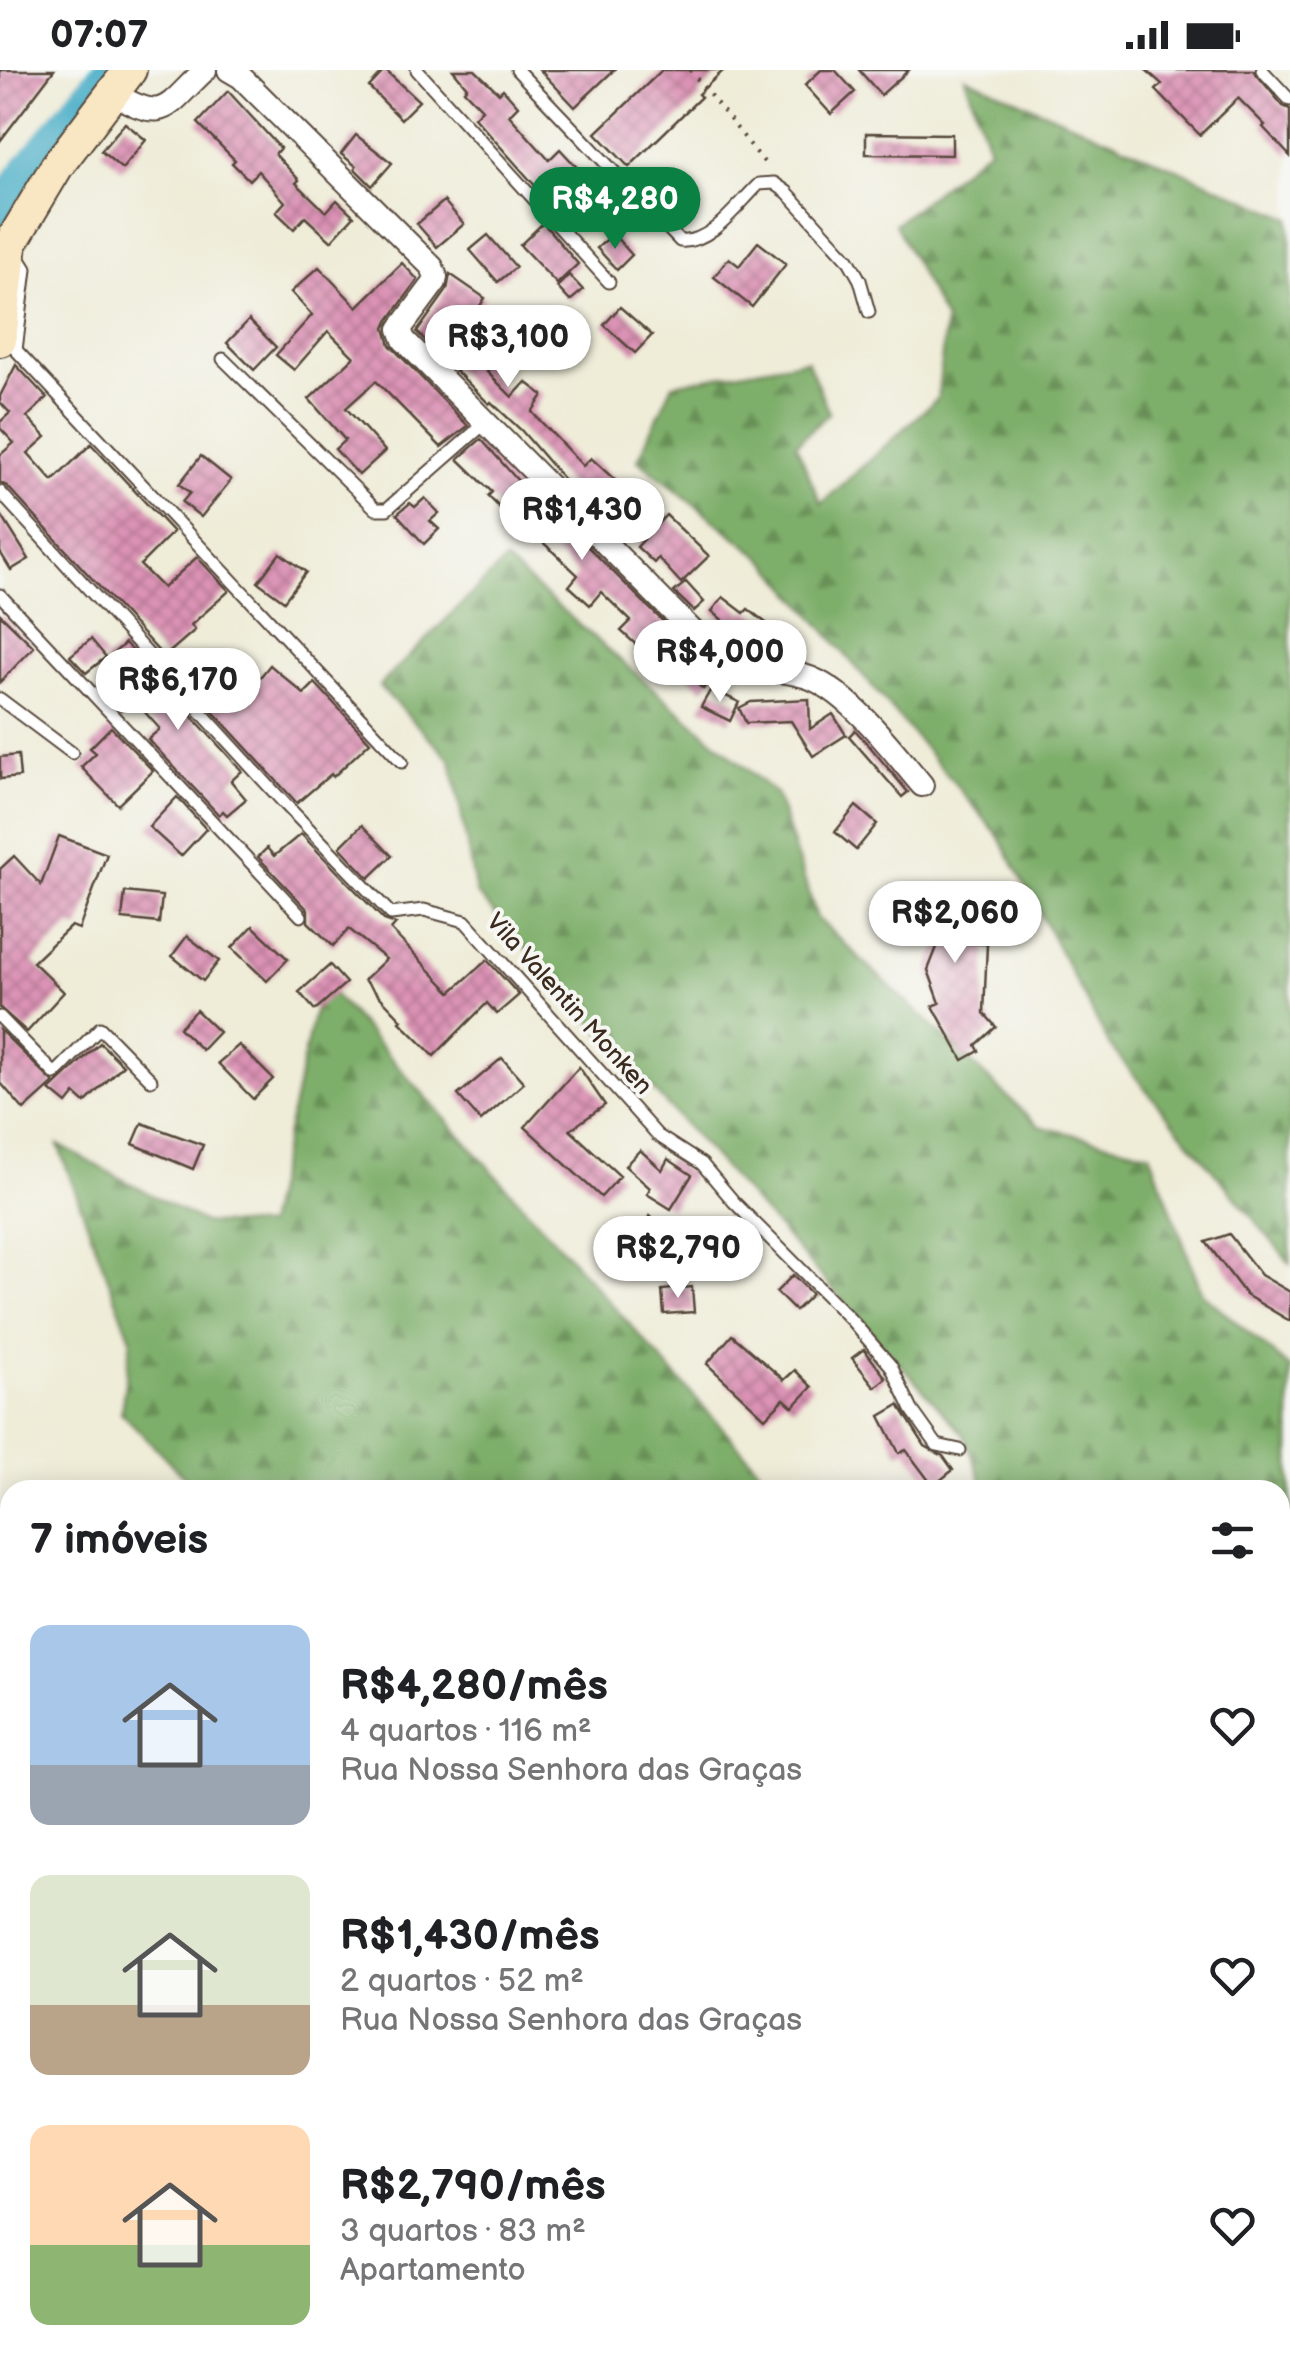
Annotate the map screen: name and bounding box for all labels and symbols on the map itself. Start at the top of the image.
pin: R$4,280 [523,167,707,252]
pin: R$3,100 [416,305,600,390]
pin: R$1,430 [490,478,674,563]
pin: R$4,000 [628,620,812,705]
pin: R$6,170 [86,648,270,733]
pin: R$2,060 [863,881,1047,966]
street label: Vila Valentin Monken [479,907,659,1101]
pin: R$2,790 [586,1216,770,1301]

